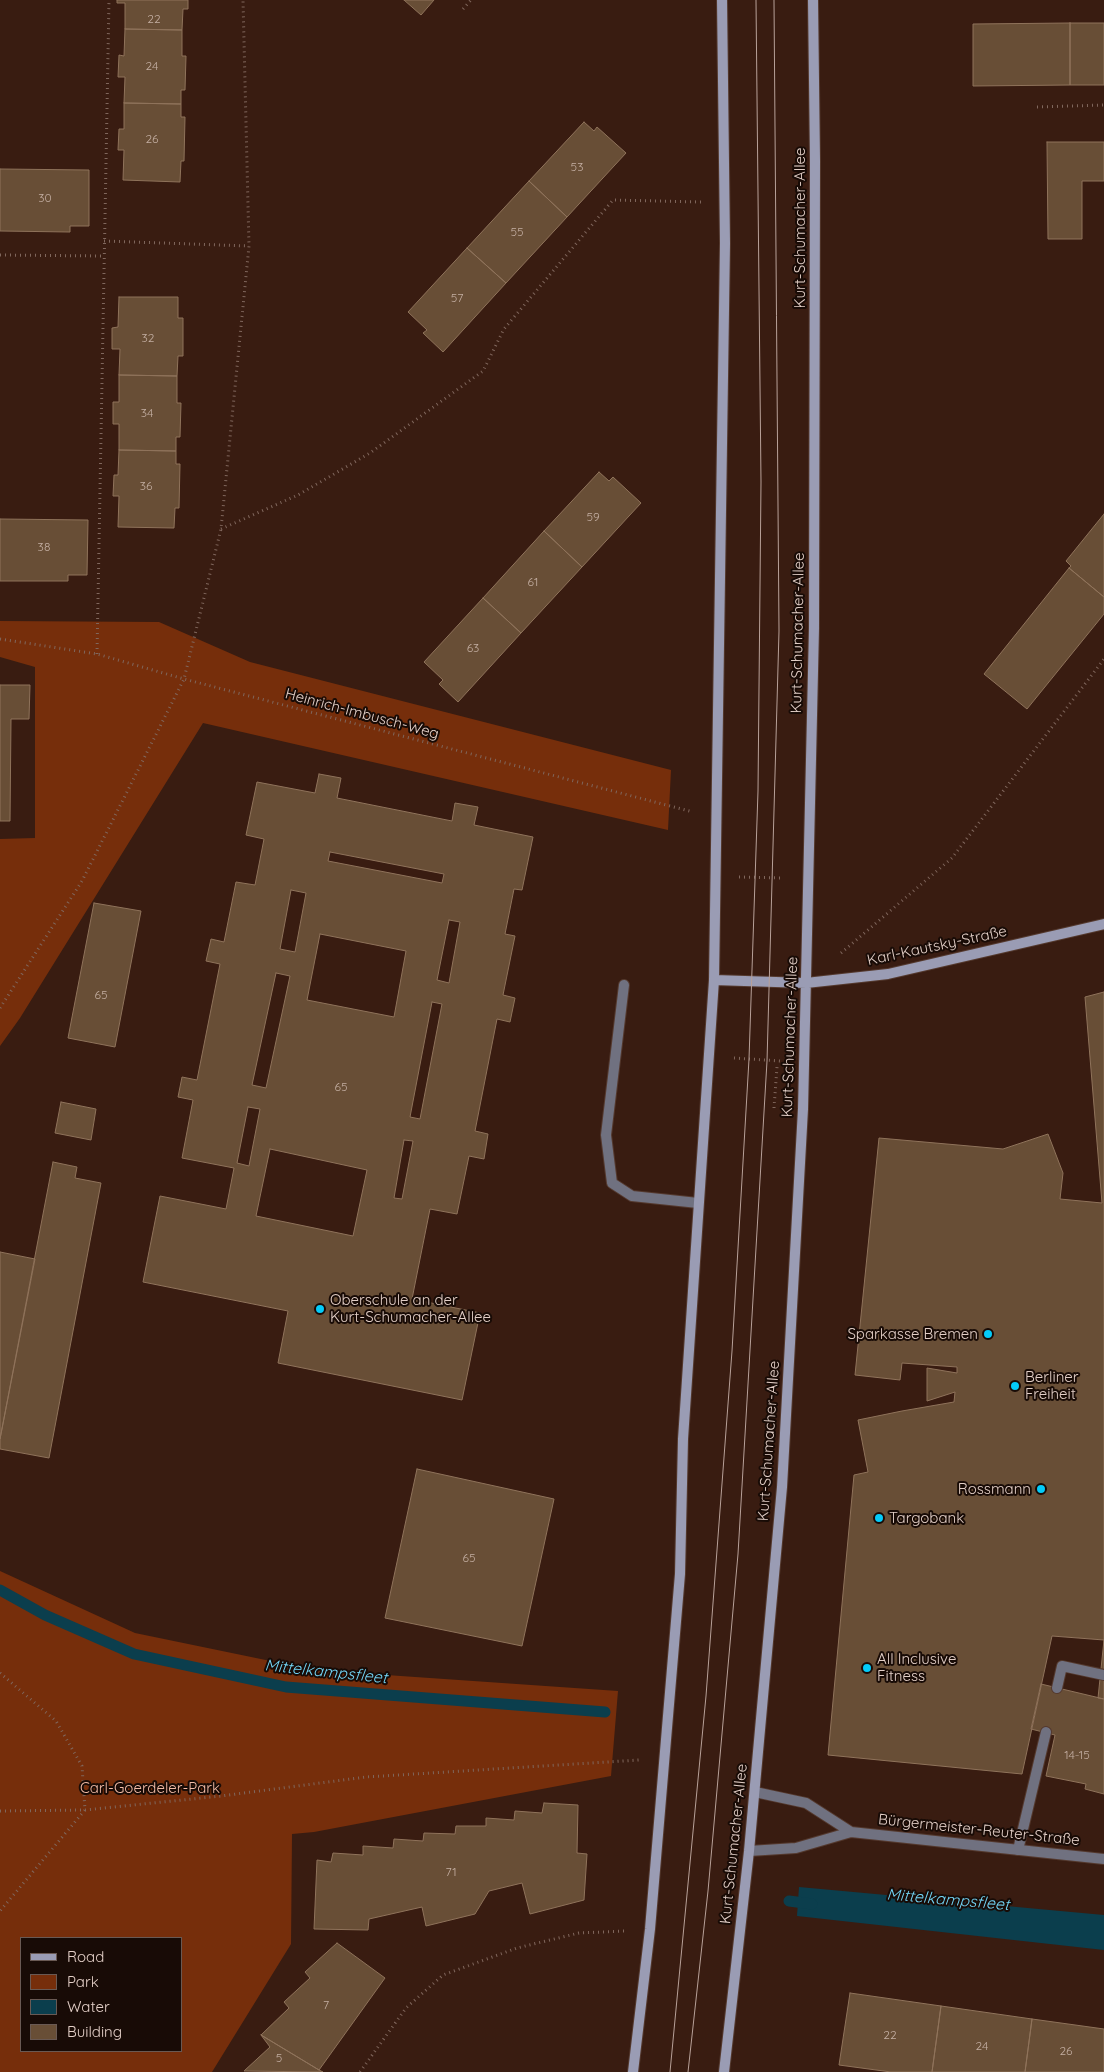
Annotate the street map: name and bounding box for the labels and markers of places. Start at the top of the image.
place label: Oberschule an der Kurt-Schumacher-Allee [330,1291,491,1326]
marker: Oberschule an der Kurt-Schumacher-Allee [314,1303,326,1315]
place label: Sparkasse Bremen [847,1325,978,1343]
marker: Sparkasse Bremen [982,1328,994,1340]
place label: Berliner Freiheit [1025,1368,1079,1403]
marker: Berliner Freiheit [1009,1380,1021,1392]
place label: Rossmann [958,1480,1031,1498]
marker: Rossmann [1035,1483,1047,1495]
place label: Targobank [889,1509,964,1527]
marker: Targobank [873,1512,885,1524]
place label: All Inclusive Fitness [877,1650,956,1685]
marker: All Inclusive Fitness [861,1662,873,1674]

